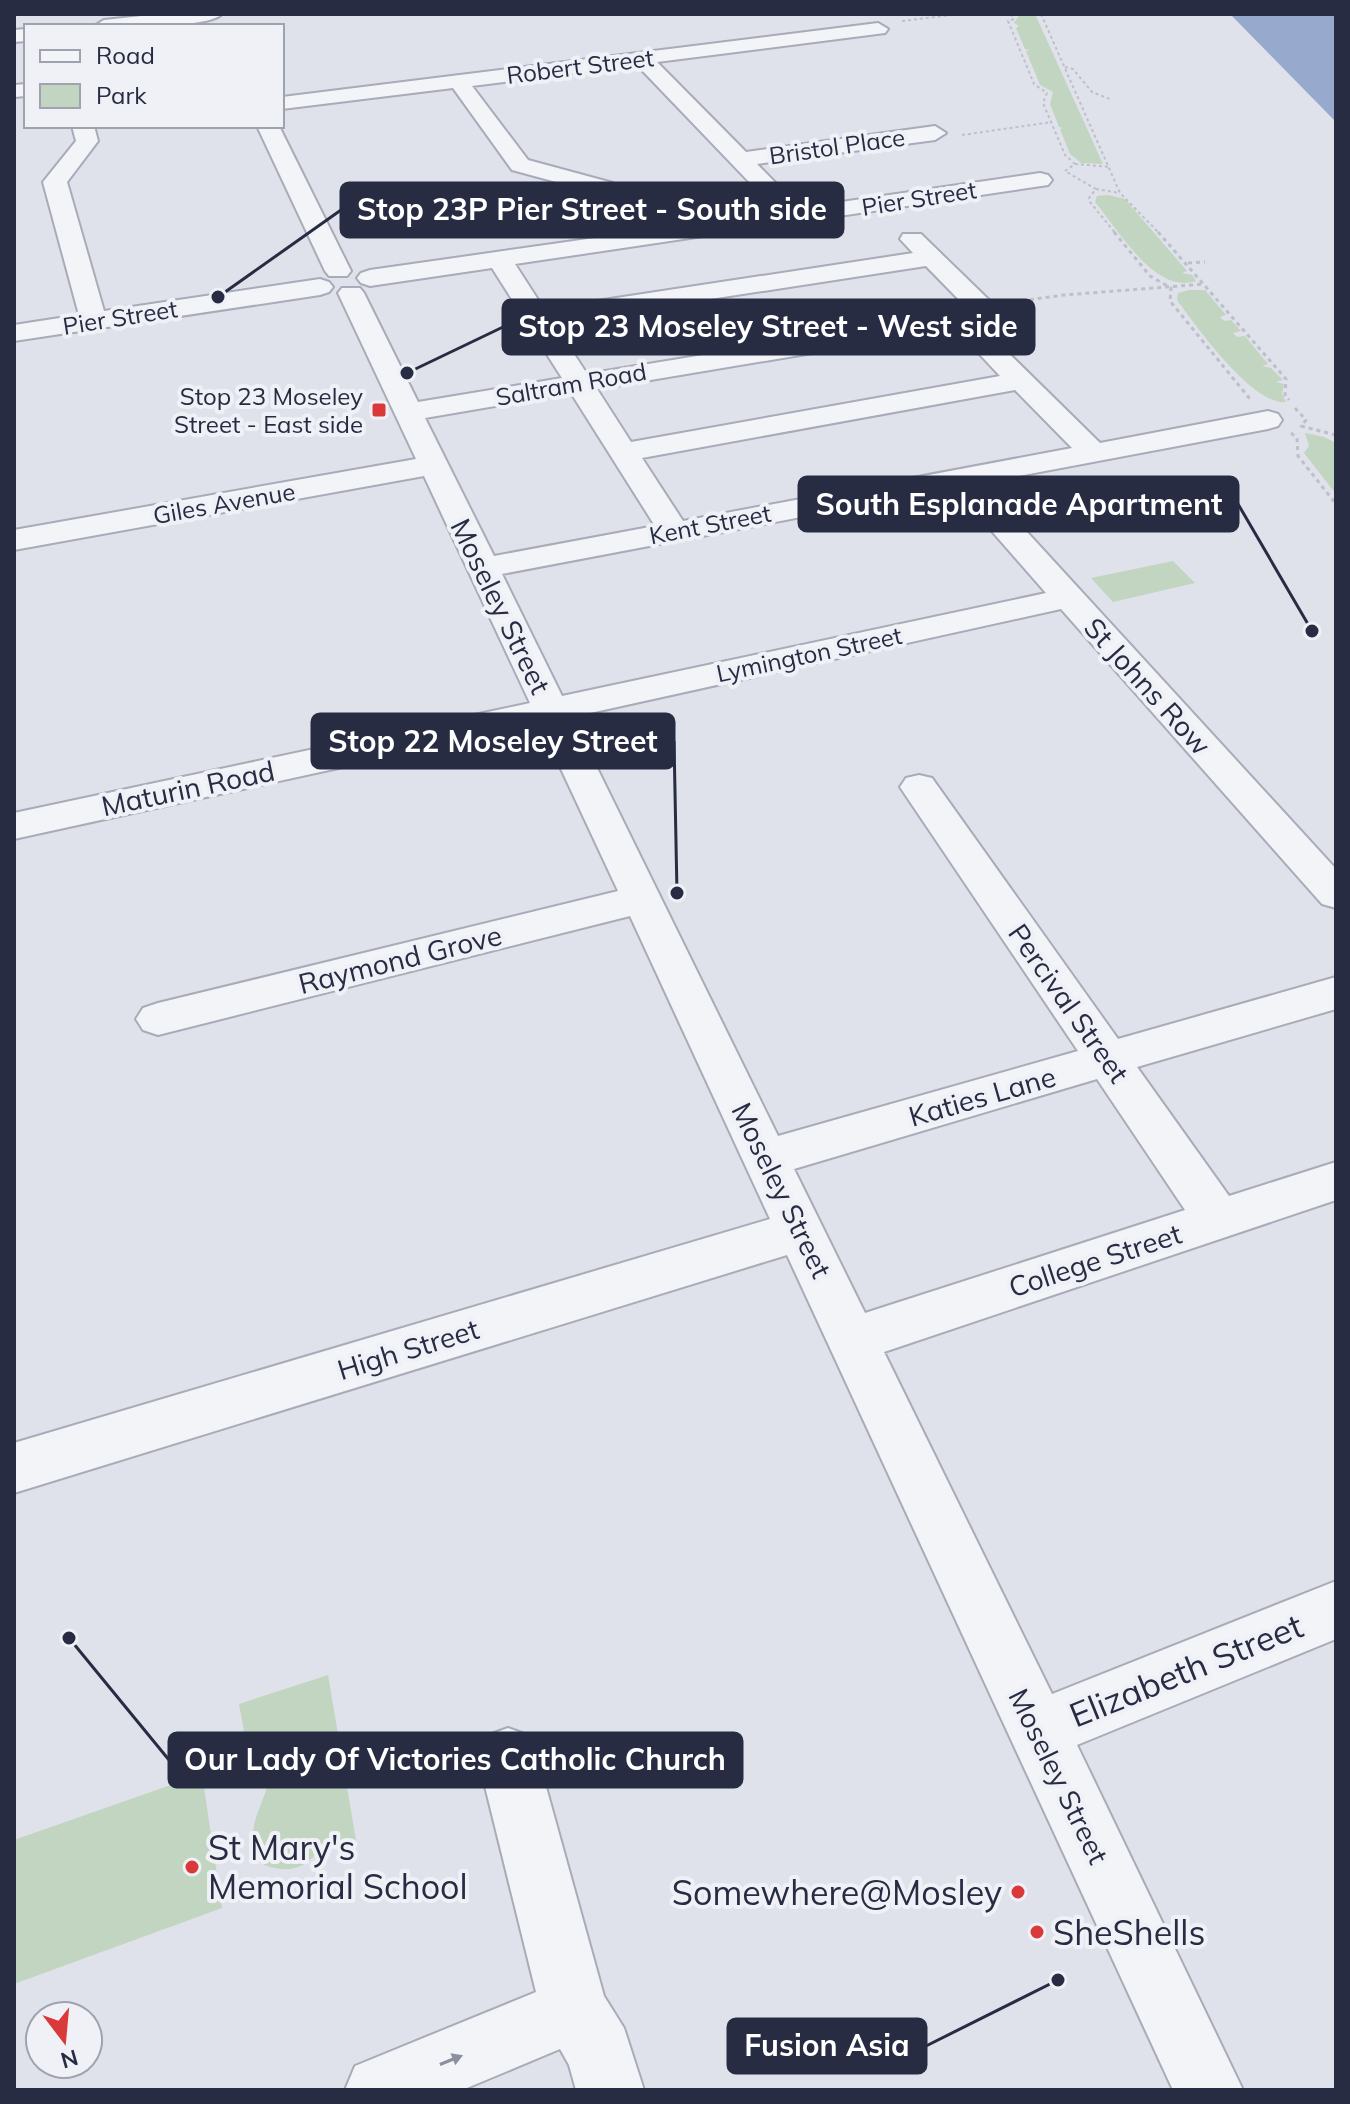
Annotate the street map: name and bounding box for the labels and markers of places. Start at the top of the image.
callout: Stop 23P Pier Street - South side [341,183,843,237]
callout: Stop 23 Moseley Street - West side [503,300,1034,354]
place label: Stop 23 Moseley Street - East side [174,381,363,439]
marker: Stop 23 Moseley Street - East side [370,401,388,419]
callout: South Esplanade Apartment [799,477,1238,531]
callout: Stop 22 Moseley Street [312,714,674,768]
callout: Our Lady Of Victories Catholic Church [169,1733,742,1787]
place label: St Mary's Memorial School [208,1826,468,1908]
marker: St Mary's Memorial School [183,1858,201,1876]
place label: Somewhere@Mosley [672,1871,1002,1914]
marker: Somewhere@Mosley [1009,1883,1027,1901]
place label: SheShells [1053,1911,1205,1954]
marker: SheShells [1028,1923,1046,1941]
callout: Fusion Asia [728,2019,926,2073]

